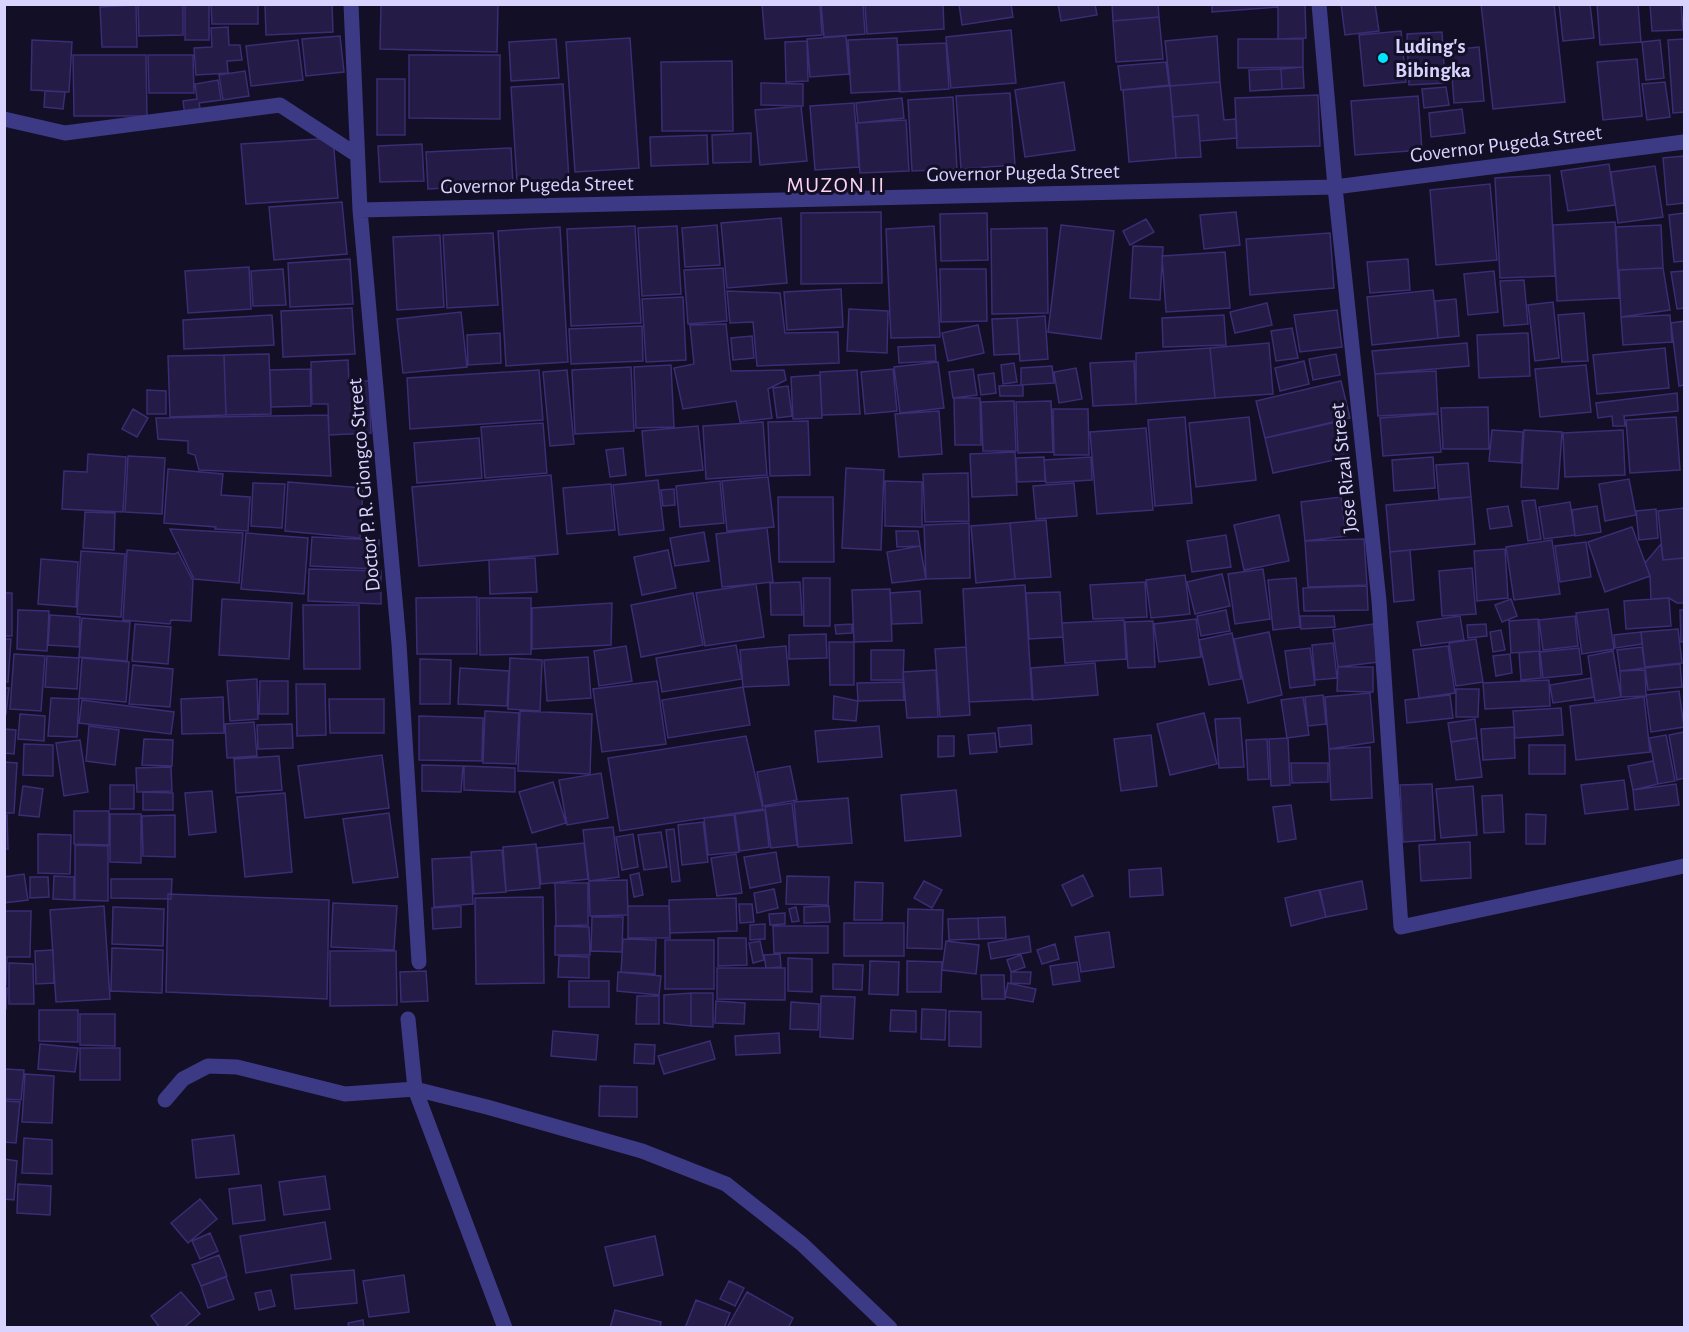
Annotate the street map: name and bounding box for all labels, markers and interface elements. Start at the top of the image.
place label: Luding's Bibingka [1395,36,1471,81]
marker: Luding's Bibingka [1376,51,1390,65]
street label: Governor Pugeda Street [1409,122,1603,166]
street label: Governor Pugeda Street [926,161,1120,185]
street label: Governor Pugeda Street [440,173,634,197]
district label: MUZON II [786,174,886,196]
street label: Doctor P. R. Giongco Street [344,377,384,593]
street label: Jose Rizal Street [1327,402,1361,534]

